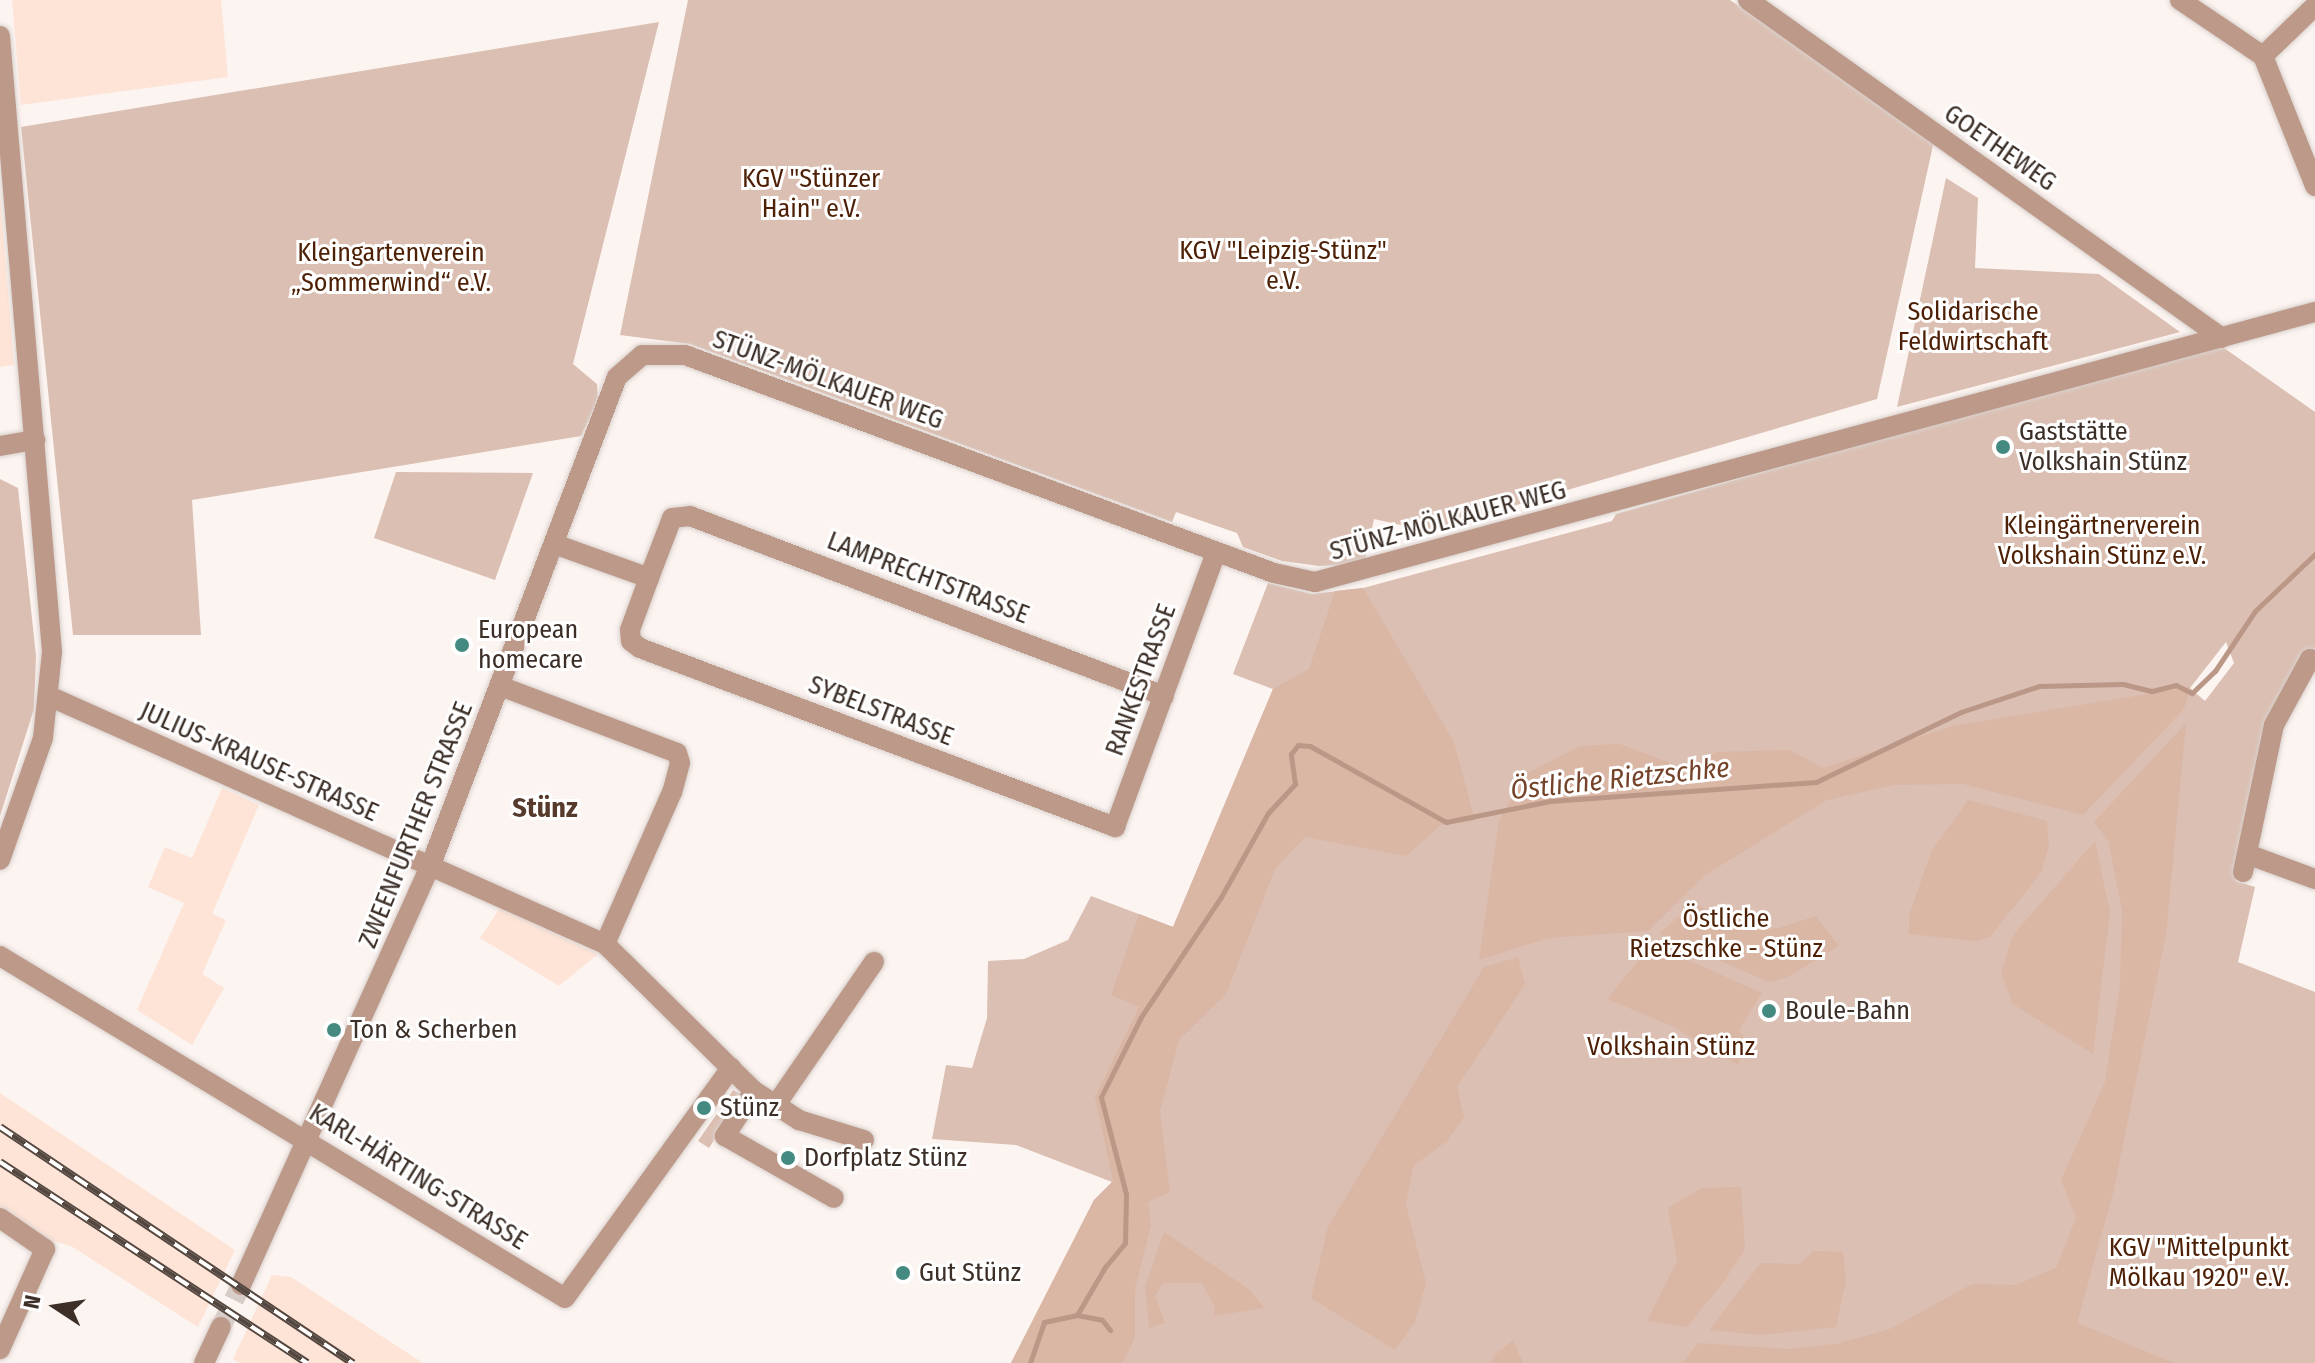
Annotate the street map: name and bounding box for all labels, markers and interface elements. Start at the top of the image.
street label: GOETHEWEG [1938,98,2062,198]
park label: KGV "Stünzer Hain" e.V. [742,163,880,224]
park label: KGV "Leipzig-Stünz" e.V. [1179,235,1387,296]
park label: Kleingartenverein „Sommerwind“ e.V. [291,237,491,298]
park label: Solidarische Feldwirtschaft [1898,296,2048,358]
street label: STÜNZ-MÖLKAUER WEG [708,324,948,436]
place label: Gaststätte Volkshain Stünz [2019,416,2187,478]
marker: Gaststätte Volkshain Stünz [1994,438,2012,456]
street label: STÜNZ-MÖLKAUER WEG [1327,474,1569,568]
park label: Kleingärtnerverein Volkshain Stünz e.V. [1998,510,2206,572]
street label: LAMPRECHTSTRASSE [823,525,1033,631]
street label: RANKESTRASSE [1099,600,1183,760]
place label: European homecare [478,614,583,676]
marker: European homecare [453,636,471,654]
street label: SYBELSTRASSE [804,669,958,753]
street label: JULIUS-KRAUSE-STRASSE [135,695,383,829]
street label: ZWEENFURTHER STRASSE [352,698,480,952]
water label: Östliche Rietzschke [1509,751,1731,807]
district label: Stünz [512,791,578,825]
park label: Östliche Rietzschke - Stünz [1629,903,1823,964]
place label: Boule-Bahn [1785,995,1910,1027]
marker: Boule-Bahn [1760,1002,1778,1020]
place label: Ton & Scherben [350,1014,518,1046]
marker: Ton & Scherben [325,1021,343,1039]
park label: Volkshain Stünz [1587,1031,1755,1063]
place label: Stünz [720,1092,779,1124]
street label: KARL-HÄRTING-STRASSE [303,1097,533,1257]
marker: Stünz [695,1099,713,1117]
place label: Dorfplatz Stünz [804,1142,967,1174]
marker: Dorfplatz Stünz [779,1149,797,1167]
park label: KGV "Mittelpunkt Mölkau 1920" e.V. [2109,1232,2289,1294]
place label: Gut Stünz [919,1257,1021,1289]
marker: Gut Stünz [894,1264,912,1282]
north arrow [16,1267,96,1347]
text: N [17,1293,47,1311]

